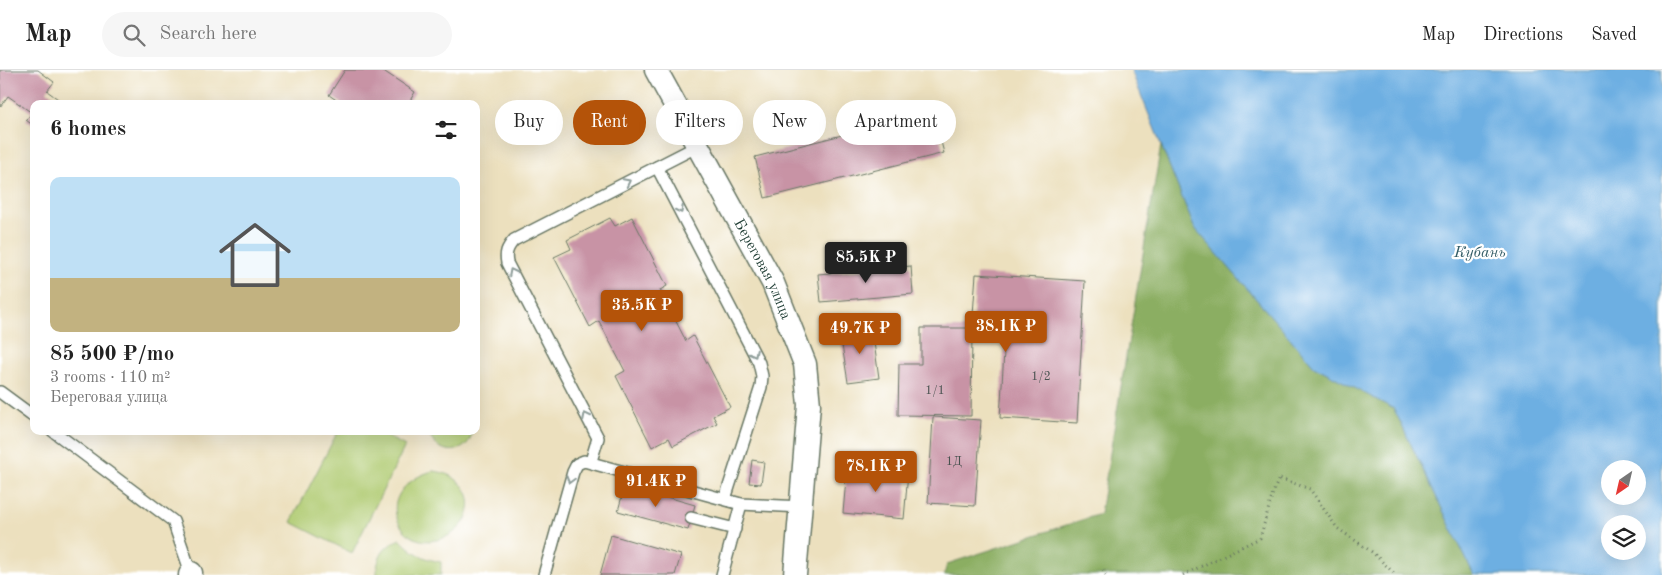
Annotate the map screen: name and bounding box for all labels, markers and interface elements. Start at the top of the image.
search box [102,12,452,57]
icon: search [120,21,148,49]
text: Map [25,23,72,47]
text: Search here [160,25,257,44]
text: Map [1422,26,1455,44]
text: Directions [1483,26,1563,44]
text: Saved [1591,26,1637,44]
chip: Buy [495,100,563,145]
chip: Rent [573,100,646,145]
chip: Filters [656,100,743,145]
chip: New [753,100,826,145]
chip: Apartment [836,100,956,145]
icon: filters [432,116,460,144]
text: 6 homes [50,119,126,140]
one-way arrow [621,178,630,188]
one-way arrow [674,205,684,214]
icon: home [210,210,300,300]
street label: Береговая улица [730,217,793,322]
pin: 85.5K ₽ [820,242,912,284]
water label: Кубань [1453,245,1506,261]
text: 85.5K ₽ [836,250,896,266]
one-way arrow [508,268,518,277]
pin: 35.5K ₽ [596,290,688,332]
text: 35.5K ₽ [612,298,672,314]
pin: 38.1K ₽ [960,310,1052,353]
pin: 49.7K ₽ [814,312,906,355]
text: 38.1K ₽ [976,319,1036,335]
text: 49.7K ₽ [830,321,890,337]
text: 85 500 ₽/mo [50,344,174,365]
one-way arrow [748,349,758,358]
text: 3 rooms · 110 m² [50,370,170,386]
house number: 1/2 [1031,371,1051,383]
house number: 1/1 [925,385,945,397]
text: Береговая улица [50,390,168,406]
one-way arrow [582,413,592,422]
pin: 78.1K ₽ [830,450,922,493]
house number: 1Д [946,456,962,468]
text: 78.1K ₽ [846,459,906,475]
north arrow [1601,460,1646,505]
map controls [1601,460,1646,560]
pin: 91.4K ₽ [610,466,702,508]
text: 91.4K ₽ [626,474,686,490]
one-way arrow [566,476,576,484]
button: layers [1601,515,1646,560]

